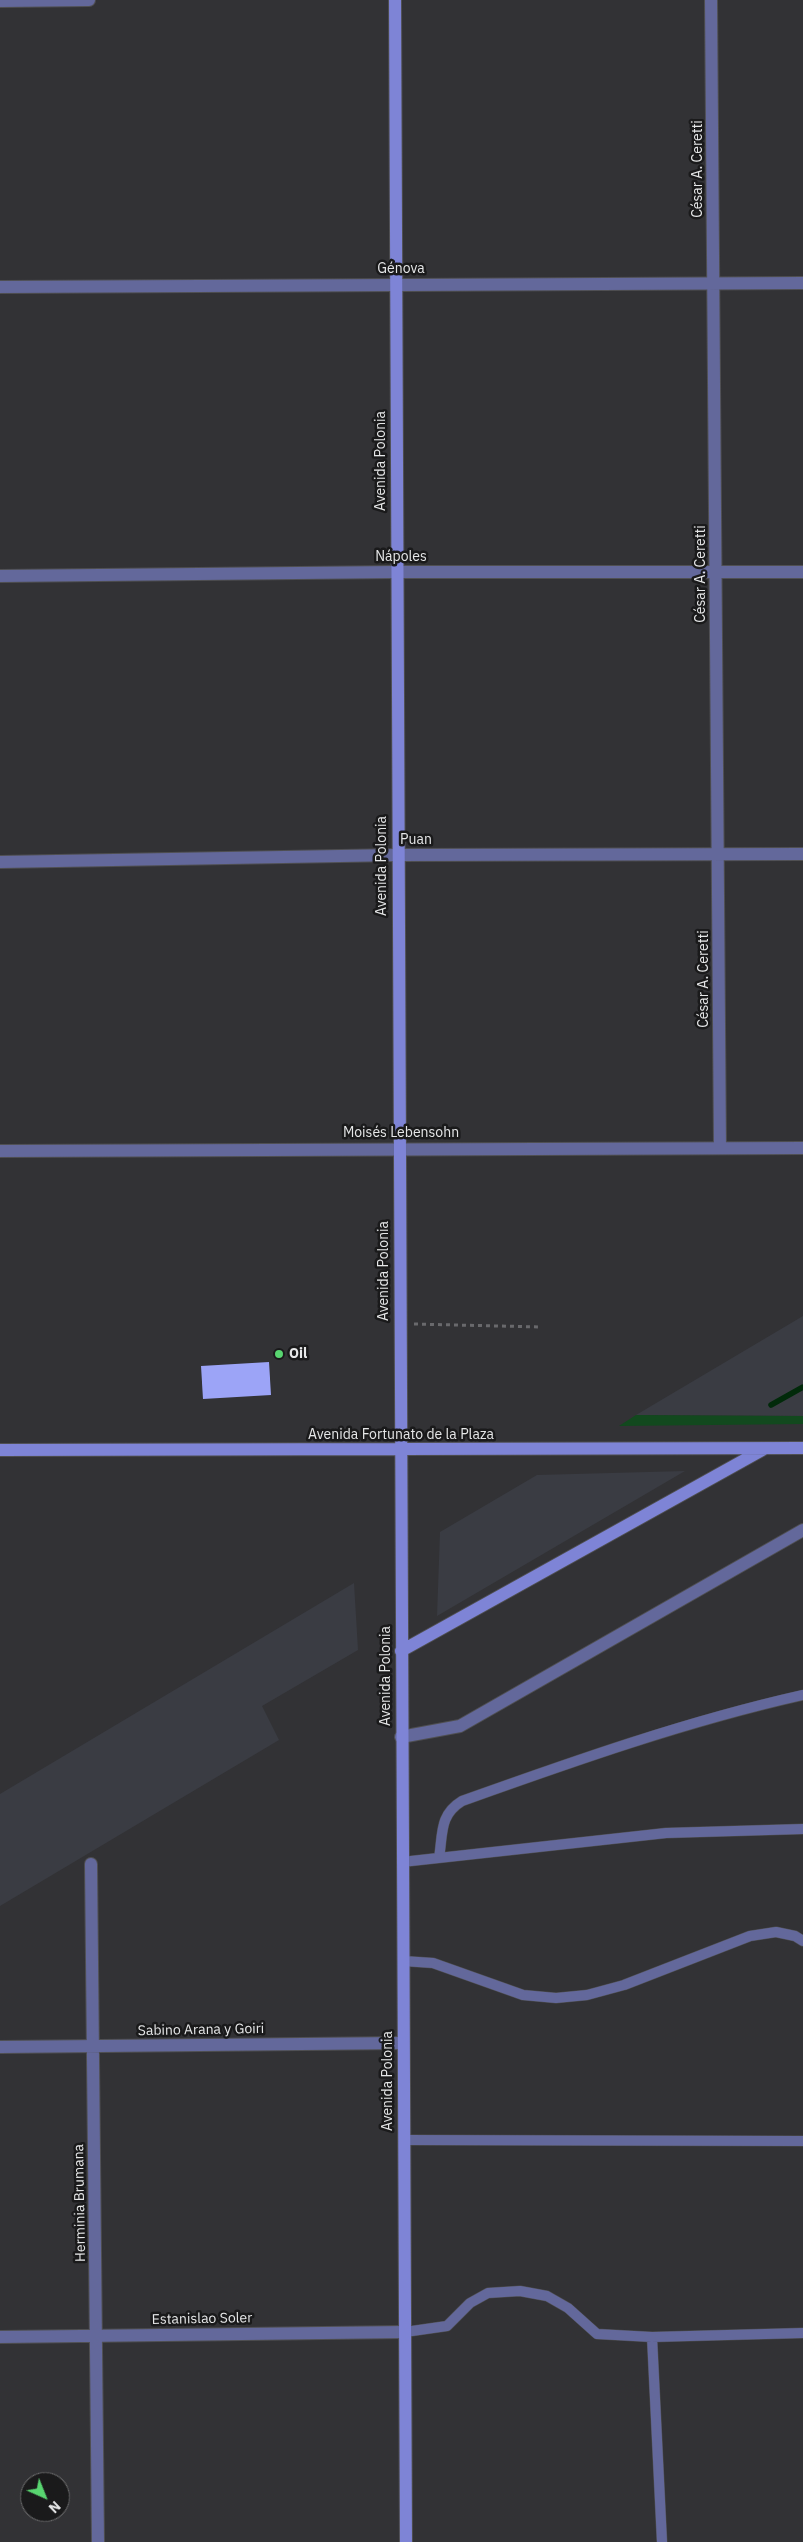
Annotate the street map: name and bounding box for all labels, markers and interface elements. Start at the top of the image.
street label: César A. Ceretti [690,120,706,218]
street label: Génova [377,261,425,277]
street label: Avenida Polonia [373,411,389,511]
street label: César A. Ceretti [693,525,709,623]
street label: Nápoles [375,549,427,565]
street label: Avenida Polonia [374,816,390,916]
street label: Puan [400,832,432,848]
street label: César A. Ceretti [696,930,712,1028]
street label: Moisés Lebensohn [343,1125,459,1141]
street label: Avenida Polonia [376,1221,392,1321]
place label: Oil [289,1346,307,1362]
marker: Oil [273,1348,285,1360]
street label: Avenida Fortunato de la Plaza [308,1427,494,1443]
street label: Avenida Polonia [378,1626,394,1726]
street label: Sabino Arana y Goiri [138,2020,264,2040]
street label: Avenida Polonia [380,2031,396,2131]
street label: Herminia Brumana [71,2144,89,2262]
street label: Estanislao Soler [152,2310,252,2328]
north arrow [20,2472,70,2522]
text: N [45,2497,65,2517]

